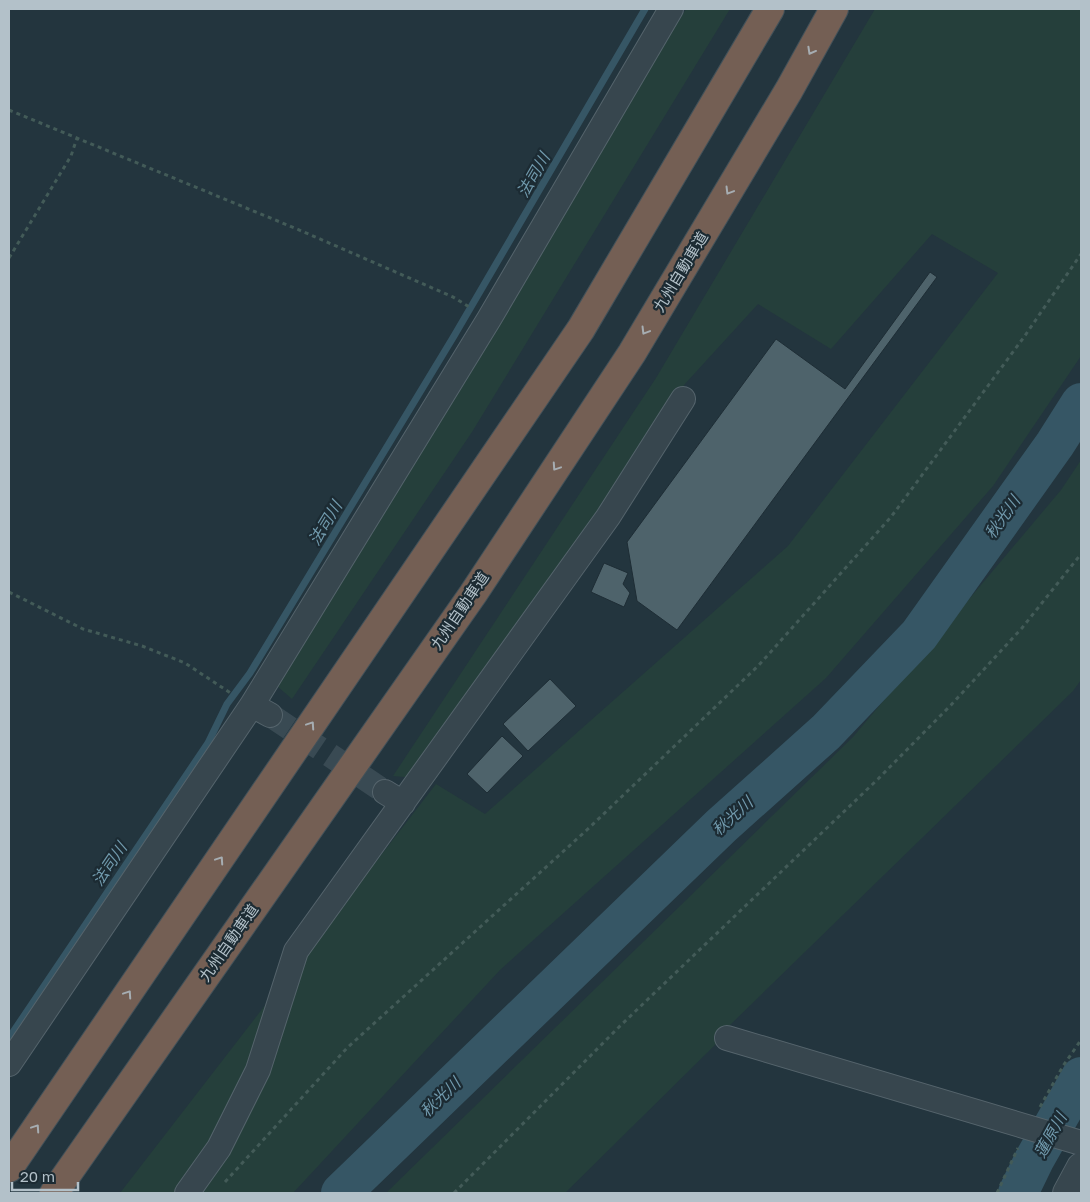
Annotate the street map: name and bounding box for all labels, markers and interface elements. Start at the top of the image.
one-way arrow [807,46,817,55]
water label: 法司川 [512,147,555,201]
one-way arrow [725,186,735,195]
street label: 九州自動車道 [649,228,711,315]
one-way arrow [642,326,652,335]
one-way arrow [553,462,563,471]
water label: 秋光川 [980,490,1025,542]
water label: 法司川 [304,496,347,549]
street label: 九州自動車道 [427,568,492,653]
one-way arrow [305,722,314,731]
water label: 秋光川 [707,791,758,839]
water label: 法司川 [87,837,132,889]
one-way arrow [213,856,223,865]
street label: 九州自動車道 [195,900,261,984]
one-way arrow [122,990,131,1000]
water label: 秋光川 [416,1072,466,1121]
water label: 蓮原川 [1030,1107,1071,1161]
one-way arrow [30,1124,39,1134]
scale bar [12,1160,79,1192]
text: 20 m [20,1167,55,1185]

